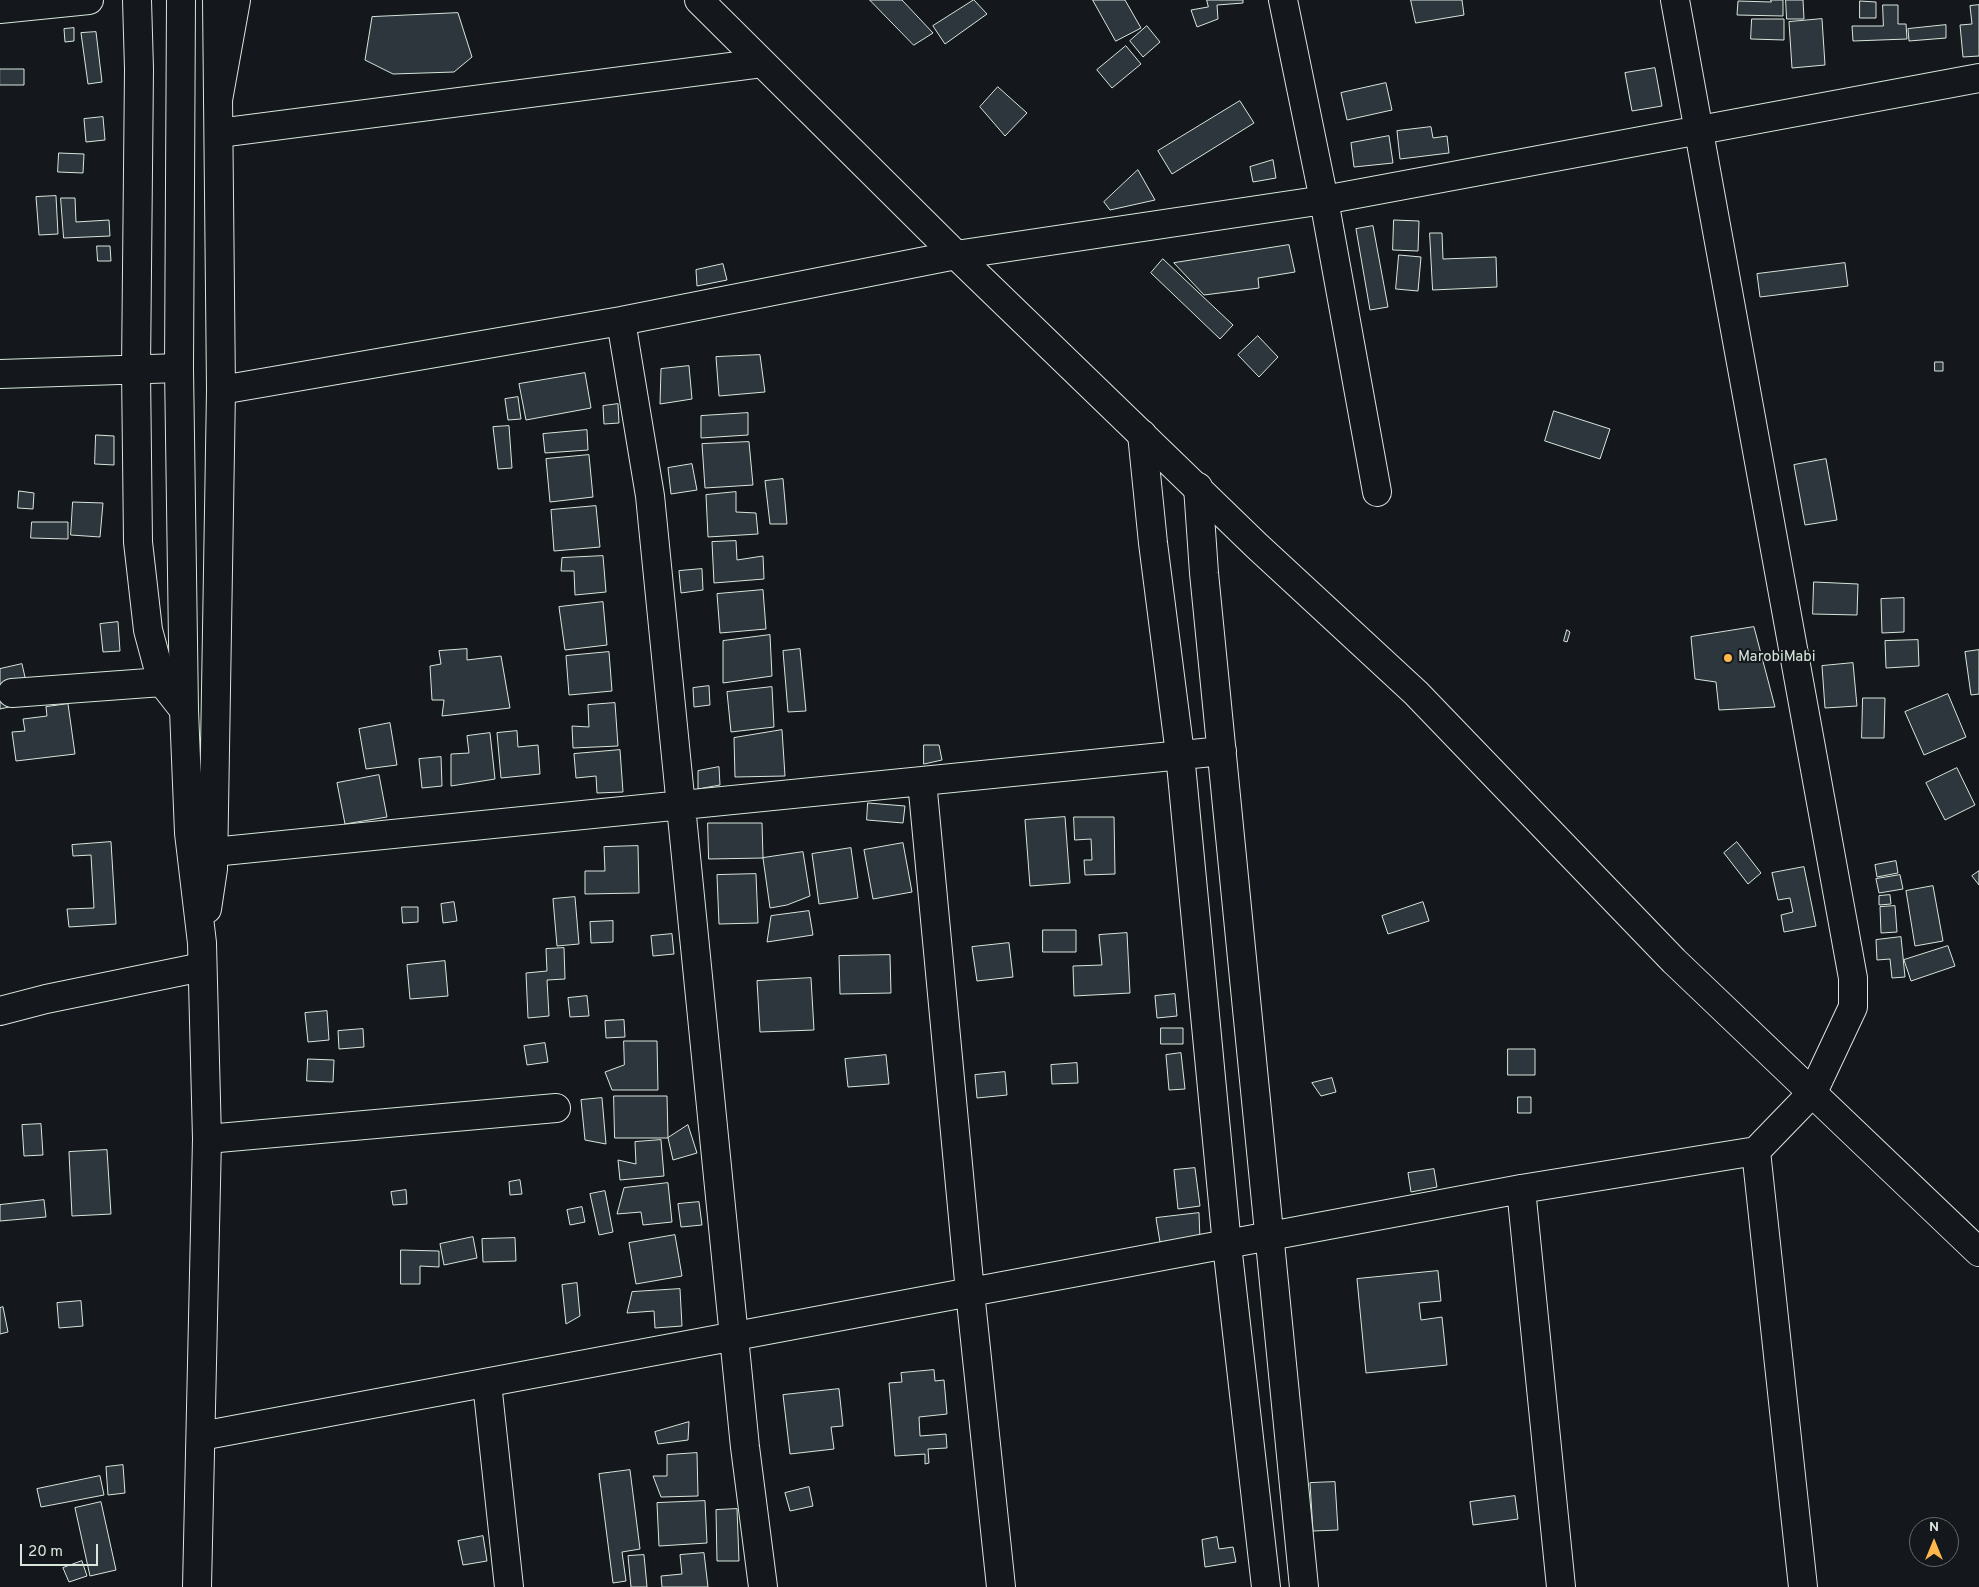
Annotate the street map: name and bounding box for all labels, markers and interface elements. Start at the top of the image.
place label: MarobiMabi [1738,649,1816,667]
marker: MarobiMabi [1722,652,1734,664]
north arrow [1909,1517,1959,1567]
text: N [1929,1519,1939,1536]
scale bar [22,1534,100,1566]
text: 20 m [28,1543,63,1562]

